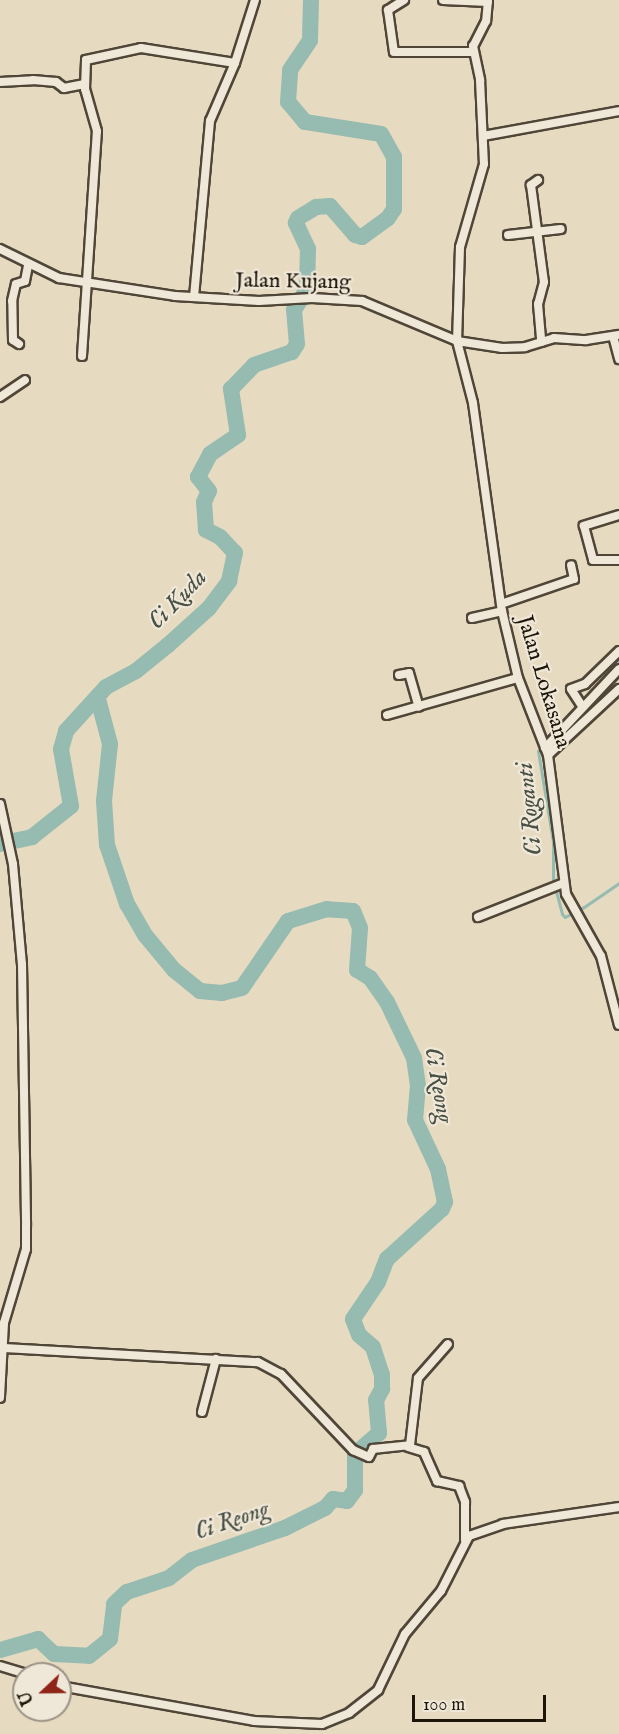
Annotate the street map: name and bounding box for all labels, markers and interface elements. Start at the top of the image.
street label: Jalan Kujang [235,268,351,296]
water label: Ci Kuda [143,564,213,636]
street label: Jalan Lokasana [510,612,576,752]
water label: Ci Roganti [511,761,549,857]
water label: Ci Reong [417,1045,459,1125]
water label: Ci Reong [191,1495,273,1547]
north arrow [12,1662,72,1722]
scale bar [415,1683,548,1721]
text: U [15,1688,39,1708]
text: 100 m [423,1694,465,1717]

